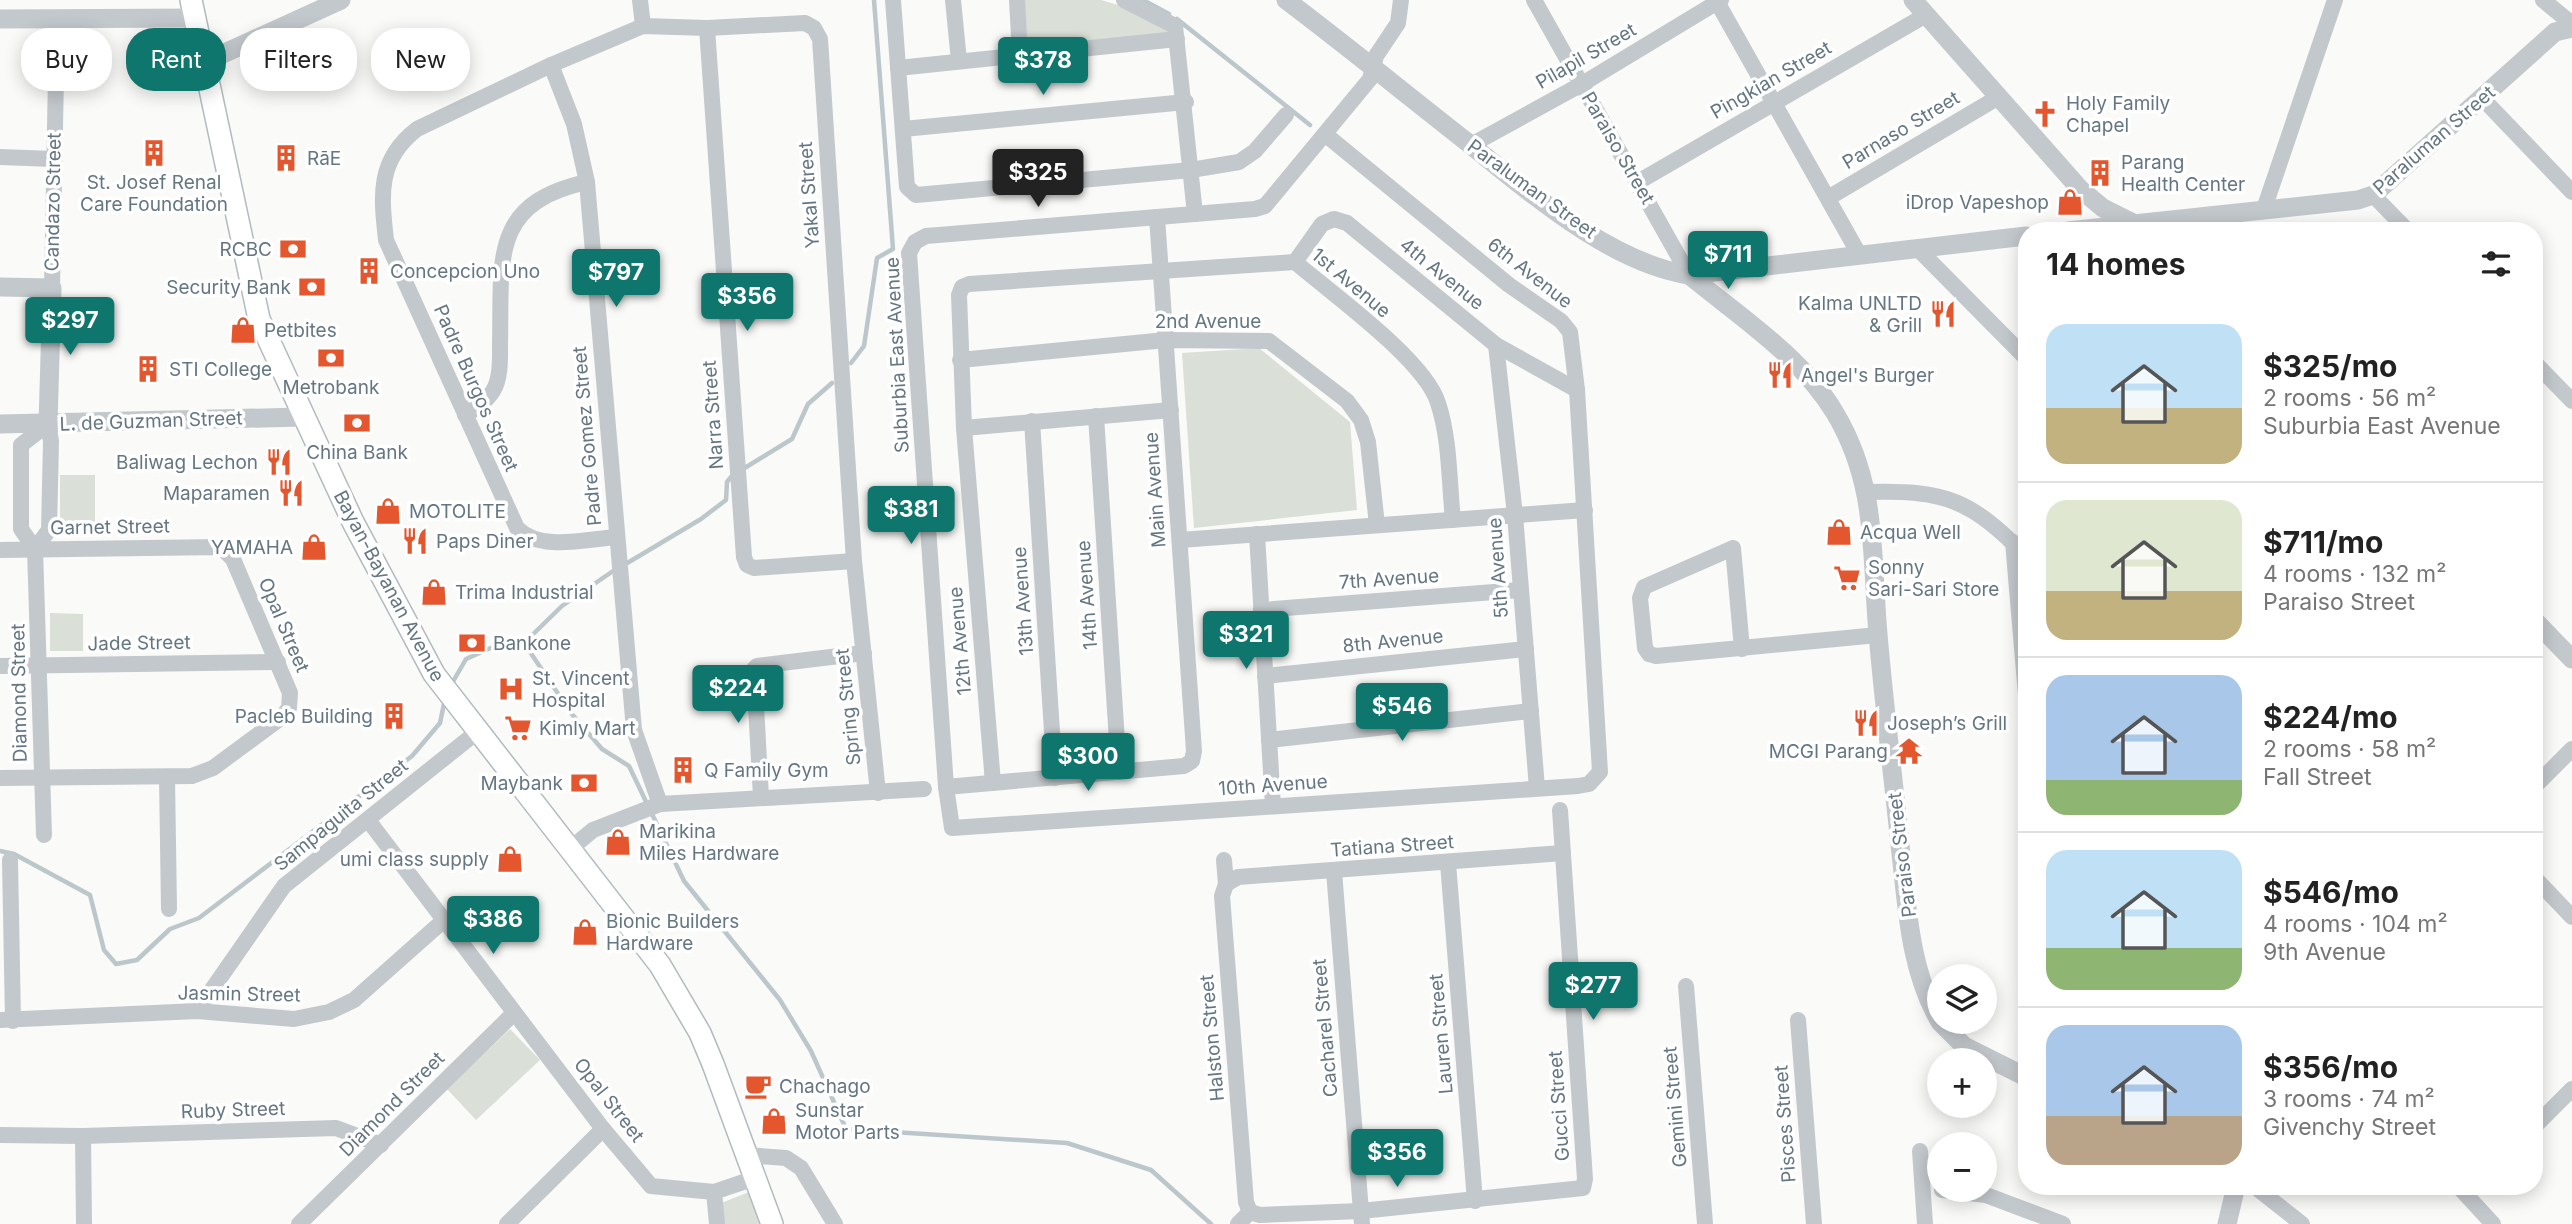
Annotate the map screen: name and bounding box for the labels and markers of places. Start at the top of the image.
pin: $378 [1002,38,1084,97]
place label: Holy Family Chapel [2066,92,2171,137]
church icon: Holy Family Chapel [2030,99,2060,129]
building icon: St. Josef Renal Care Foundation [139,138,169,168]
building icon: RāE [271,143,301,173]
place label: RāE [307,147,341,170]
pin: $325 [997,150,1079,209]
place label: Parang Health Center [2121,151,2245,196]
building icon: Parang Health Center [2085,158,2115,188]
place label: St. Josef Renal Care Foundation [80,171,228,216]
shop icon: iDrop Vapeshop [2055,187,2085,217]
place label: iDrop Vapeshop [1906,191,2049,214]
pin: $711 [1687,232,1769,291]
bank icon: RCBC [278,234,308,264]
place label: RCBC [220,238,272,261]
pin: $797 [575,250,657,309]
building icon: Concepcion Uno [354,256,384,286]
place label: Concepcion Uno [390,260,540,283]
bank icon: Security Bank [297,272,327,302]
pin: $356 [706,274,788,333]
place label: Security Bank [166,276,292,299]
place label: Kalma UNLTD & Grill [1798,292,1922,337]
pin: $297 [29,298,111,357]
restaurant icon: Kalma UNLTD & Grill [1928,299,1958,329]
shop icon: Petbites [228,315,258,345]
place label: Petbites [264,319,337,342]
bank icon: Metrobank [316,343,346,373]
building icon: STI College [133,354,163,384]
place label: STI College [169,358,272,381]
restaurant icon: Angel's Burger [1765,360,1795,390]
place label: Angel's Burger [1801,364,1934,387]
place label: Metrobank [283,376,380,399]
bank icon: China Bank [342,408,372,438]
place label: China Bank [306,441,408,464]
restaurant icon: Baliwag Lechon [264,447,294,477]
place label: Baliwag Lechon [116,451,258,474]
restaurant icon: Maparamen [276,478,306,508]
place label: Maparamen [163,482,270,505]
pin: $381 [870,486,952,546]
shop icon: MOTOLITE [373,496,403,526]
place label: MOTOLITE [409,500,506,523]
shop icon: Acqua Well [1824,517,1854,547]
place label: Acqua Well [1860,521,1961,544]
restaurant icon: Paps Diner [400,526,430,556]
place label: Paps Diner [436,530,534,553]
shop icon: YAMAHA [299,532,329,562]
place label: YAMAHA [211,536,293,559]
place label: Sonny Sari-Sari Store [1868,556,1999,601]
supermarket icon: Sonny Sari-Sari Store [1832,563,1862,593]
shop icon: Trima Industrial [419,577,449,607]
place label: Trima Industrial [455,581,594,604]
pin: $321 [1205,612,1287,671]
bank icon: Bankone [457,628,487,658]
place label: Bankone [493,632,571,655]
pin: $224 [697,666,779,725]
place label: St. Vincent Hospital [532,667,630,712]
hospital icon: St. Vincent Hospital [496,674,526,704]
pin: $546 [1361,684,1443,743]
building icon: Pacleb Building [379,701,409,731]
place label: Pacleb Building [235,705,373,728]
restaurant icon: Joseph’s Grill [1851,708,1881,738]
place label: Joseph’s Grill [1887,712,2007,735]
supermarket icon: Kimly Mart [503,713,533,743]
place label: Kimly Mart [539,717,636,740]
pin: $300 [1047,734,1129,793]
temple icon: MCGI Parang [1894,736,1924,766]
place label: MCGI Parang [1769,740,1888,763]
building icon: Q Family Gym [668,755,698,785]
place label: Q Family Gym [704,759,829,782]
bank icon: Maybank [569,768,599,798]
place label: Maybank [481,772,564,795]
place label: Marikina Miles Hardware [639,820,779,865]
shop icon: Marikina Miles Hardware [603,827,633,857]
shop icon: umi class supply [495,844,525,874]
place label: umi class supply [340,848,489,871]
pin: $386 [452,897,534,956]
place label: Bionic Builders Hardware [606,910,739,955]
shop icon: Bionic Builders Hardware [570,917,600,947]
pin: $277 [1552,962,1634,1022]
cafe icon: Chachago [743,1071,773,1101]
place label: Chachago [779,1075,871,1098]
place label: Sunstar Motor Parts [795,1099,900,1144]
shop icon: Sunstar Motor Parts [759,1106,789,1136]
pin: $356 [1356,1130,1438,1189]

